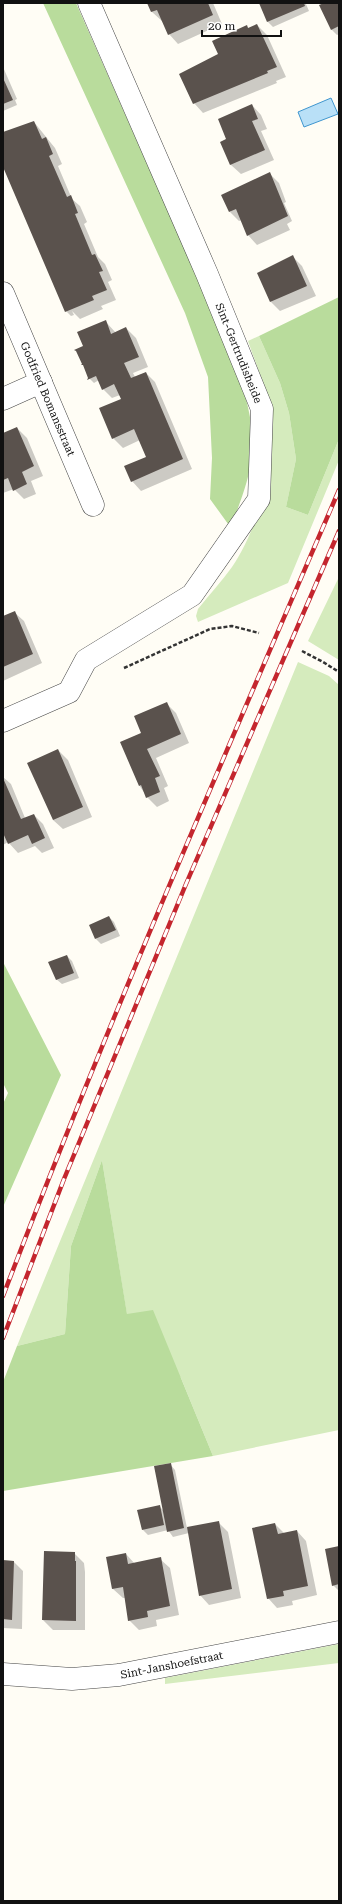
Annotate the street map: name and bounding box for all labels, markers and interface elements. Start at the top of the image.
scale bar [202,12,281,38]
text: 20 m [208,19,235,33]
street label: Sint-Gertrudisheide [212,301,265,405]
street label: Godfried Bomansstraat [17,340,77,458]
street label: Sint-Janshoefstraat [119,1649,224,1682]

